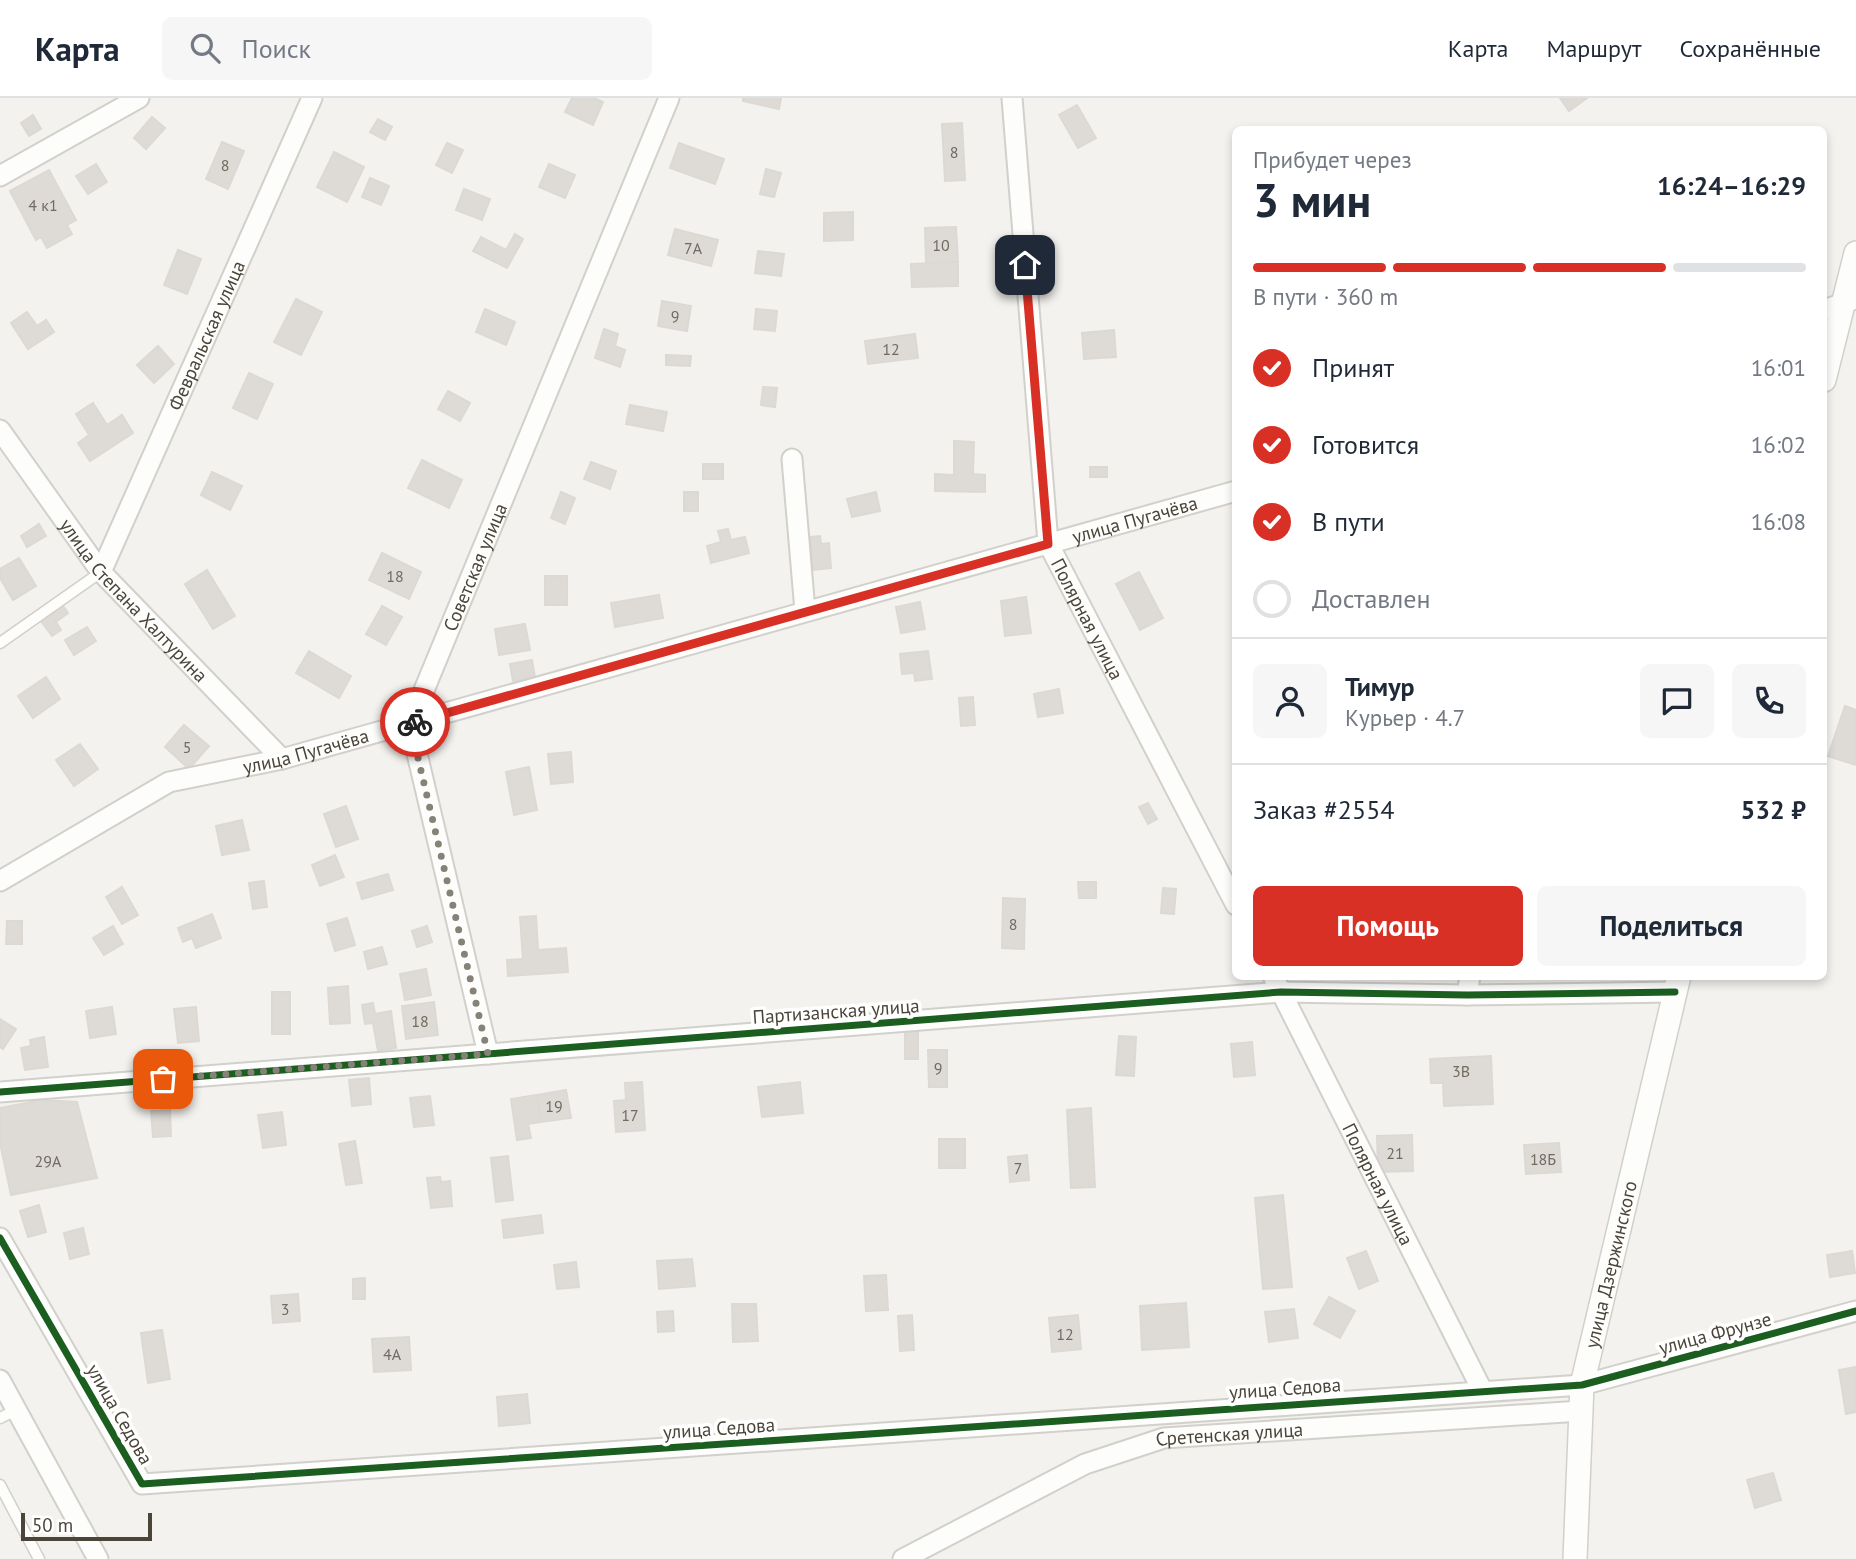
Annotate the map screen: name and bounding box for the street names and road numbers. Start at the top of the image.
street label: Февральская улица [163,257,250,414]
street label: улица Пугачёва [1069,490,1200,548]
street label: Советская улица [438,499,512,635]
street label: улица Степана Халтурина [55,514,213,687]
street label: Полярная улица [1046,554,1129,684]
street label: улица Пугачёва [241,723,371,779]
street label: Партизанская улица [752,993,920,1029]
street label: Полярная улица [1337,1119,1419,1249]
street label: улица Дзержинского [1579,1178,1642,1351]
street label: улица Фрунзе [1656,1306,1774,1360]
street label: улица Седова [82,1359,158,1469]
street label: улица Седова [1228,1372,1342,1404]
street label: улица Седова [662,1412,776,1444]
street label: Сретенская улица [1152,1417,1304,1452]

